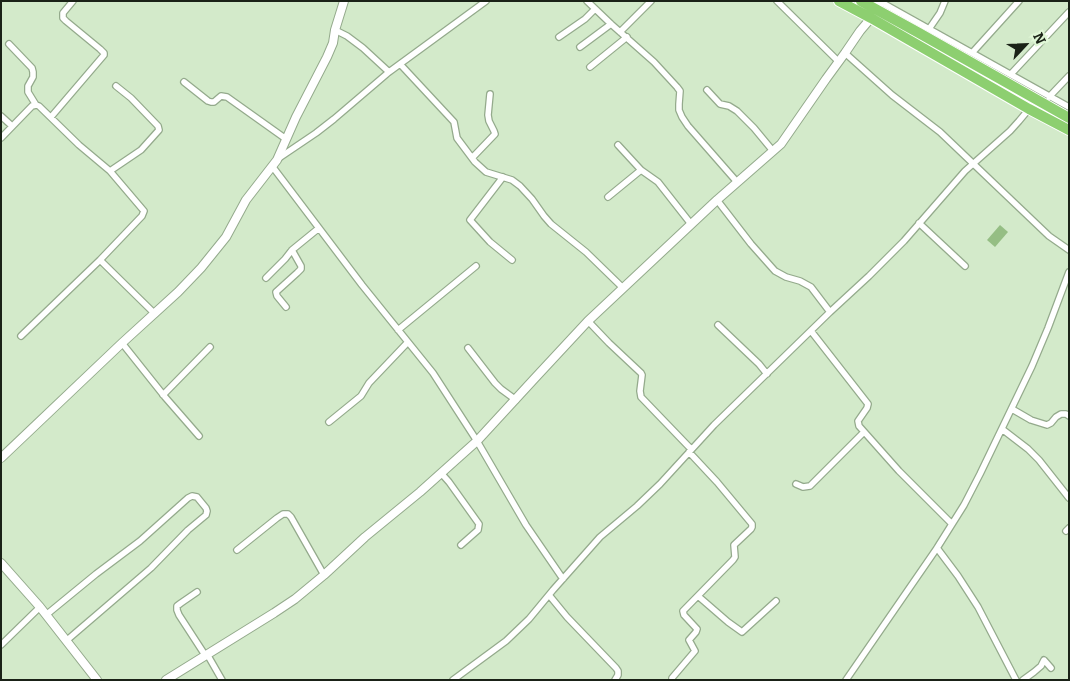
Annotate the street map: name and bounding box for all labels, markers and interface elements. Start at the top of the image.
north arrow [1000,20,1050,70]
text: N [1029,30,1049,47]

